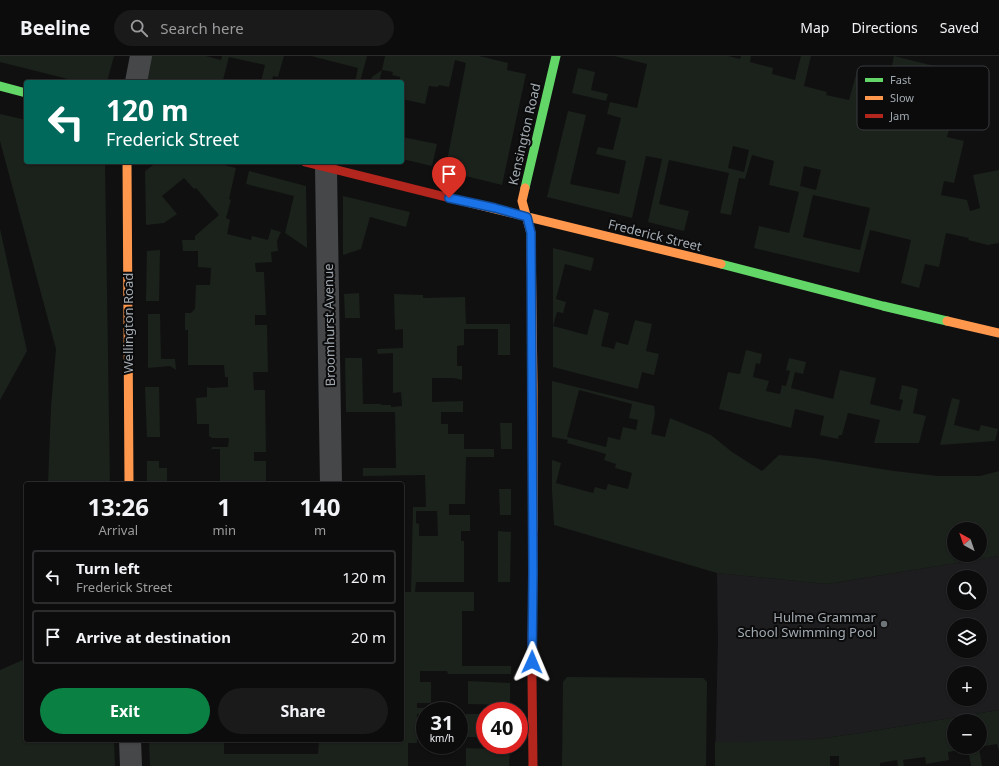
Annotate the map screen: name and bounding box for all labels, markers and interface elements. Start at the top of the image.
search box [114,10,394,46]
text: Beeline [20,15,90,41]
icon: search [128,17,150,39]
text: Search here [160,18,244,38]
text: Map [800,18,829,37]
text: Directions [851,18,918,37]
text: Saved [940,18,979,37]
legend [857,66,989,130]
text: Fast [890,72,911,87]
street label: Kensington Road [504,81,544,187]
text: Slow [890,90,914,105]
text: 120 m [106,91,189,129]
icon: left [40,96,92,148]
text: Jam [889,108,909,123]
text: Frederick Street [106,127,239,151]
pin [432,157,466,198]
icon: arrive [438,163,460,185]
street label: Frederick Street [606,215,704,255]
street label: Broomhurst Avenue [319,263,339,387]
street label: Wellington Road [119,273,137,373]
text: 13:26 [87,490,149,523]
text: 1 [217,490,231,523]
text: 140 [299,490,341,523]
text: Arrival [98,521,138,539]
text: min [212,521,236,539]
text: m [314,521,326,539]
north arrow [947,522,987,562]
map controls [947,522,987,754]
text: Turn left [76,558,140,578]
icon: left [42,566,64,588]
text: 120 m [342,567,386,587]
button: search [947,570,987,610]
text: Frederick Street [76,578,172,596]
place label: Hulme Grammar School Swimming Pool [737,608,877,641]
button: layers [947,618,987,658]
marker: Hulme Grammar School Swimming Pool [879,619,889,629]
icon: arrive [42,626,64,648]
text: Arrive at destination [76,627,231,647]
text: 20 m [351,627,386,647]
position arrow [511,641,553,683]
button: + [947,666,987,706]
button: Exit [40,688,210,734]
button: Share [218,688,388,734]
speed limit sign: 40 [476,702,528,754]
text: 31 [431,709,453,736]
button: − [947,714,987,754]
text: km/h [430,731,454,745]

